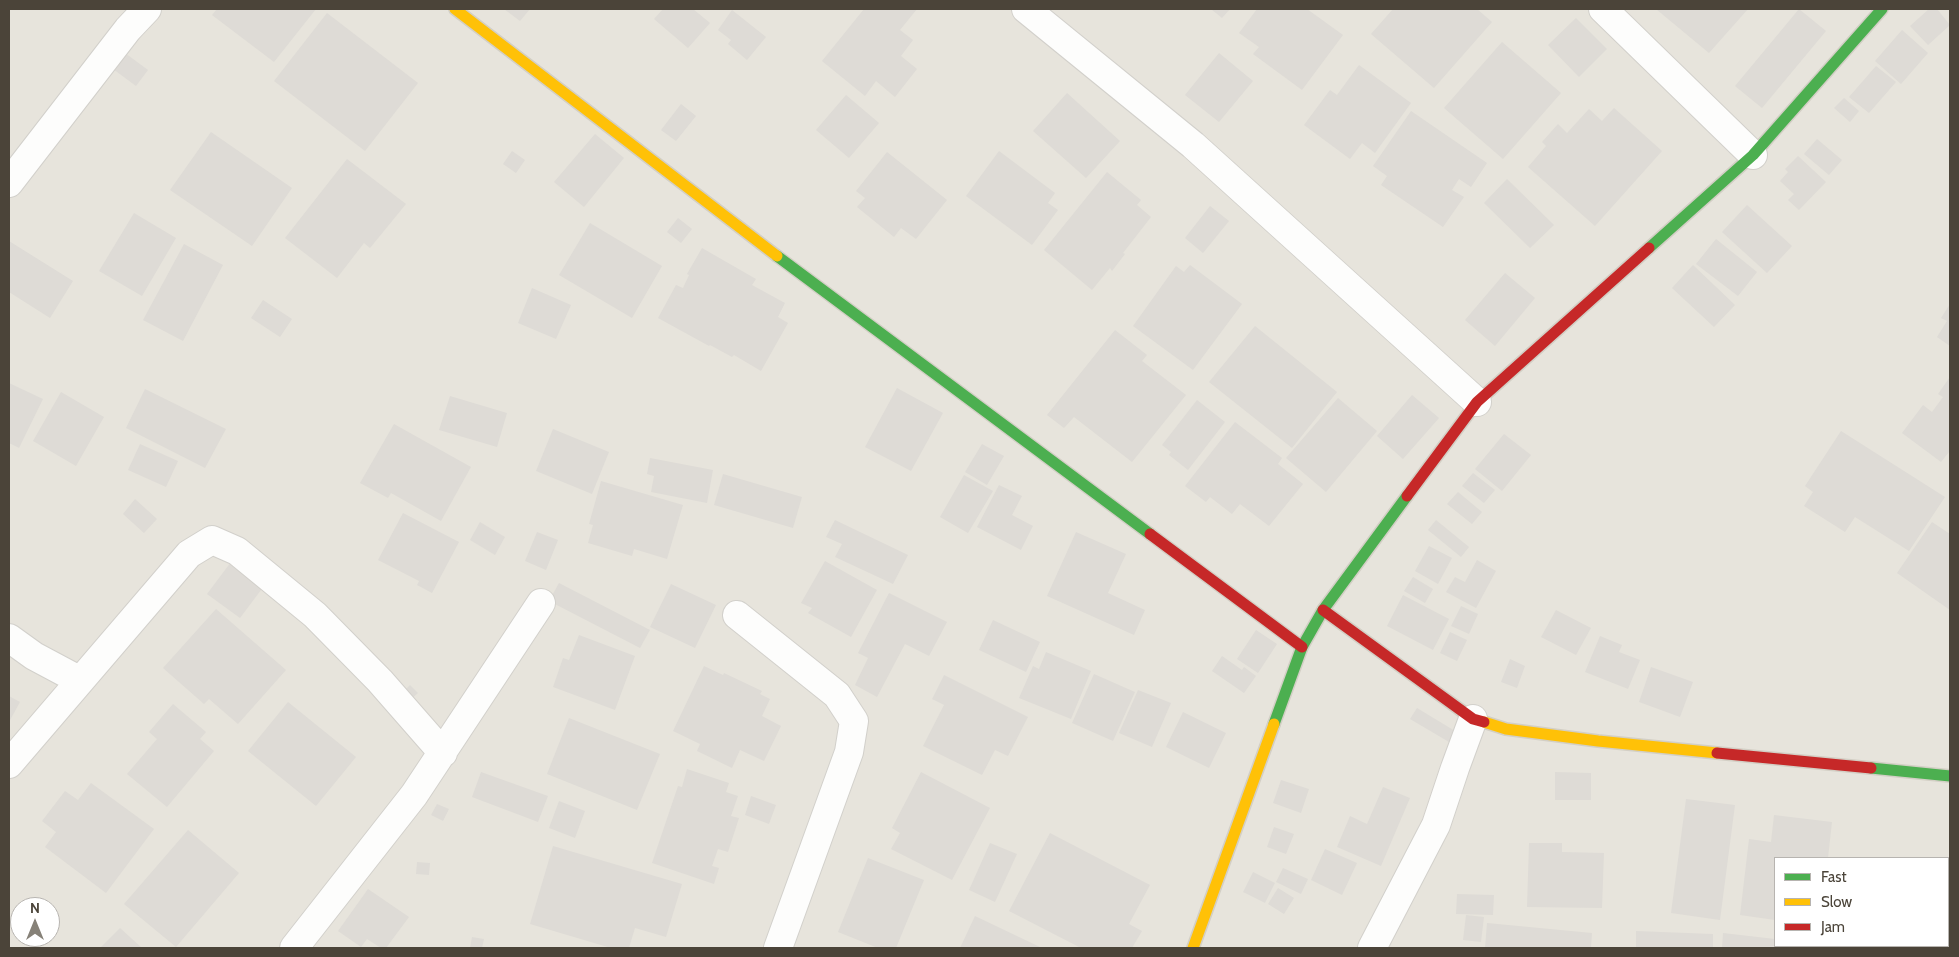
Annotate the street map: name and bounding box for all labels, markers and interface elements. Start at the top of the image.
legend [1774,857,1949,947]
text: Fast [1821,868,1846,886]
text: Slow [1821,893,1852,911]
north arrow [10,897,60,947]
text: N [30,899,40,917]
text: Jam [1821,918,1845,936]

